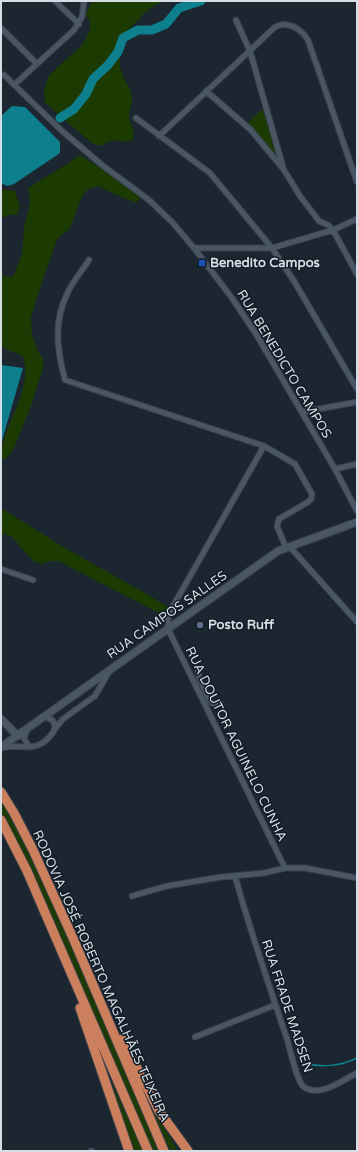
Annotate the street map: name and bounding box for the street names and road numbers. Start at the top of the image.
street label: RUA BENEDICTO CAMPOS [233,287,335,441]
street label: RUA CAMPOS SALLES [104,567,230,663]
street label: RUA DOUTOR AGUINELO CUNHA [182,644,290,844]
street label: RODOVIA JOSÉ ROBERTO MAGALHÃES TEIXEIRA [29,828,173,1125]
street label: RUA FRADE MADSEN [258,937,316,1075]

